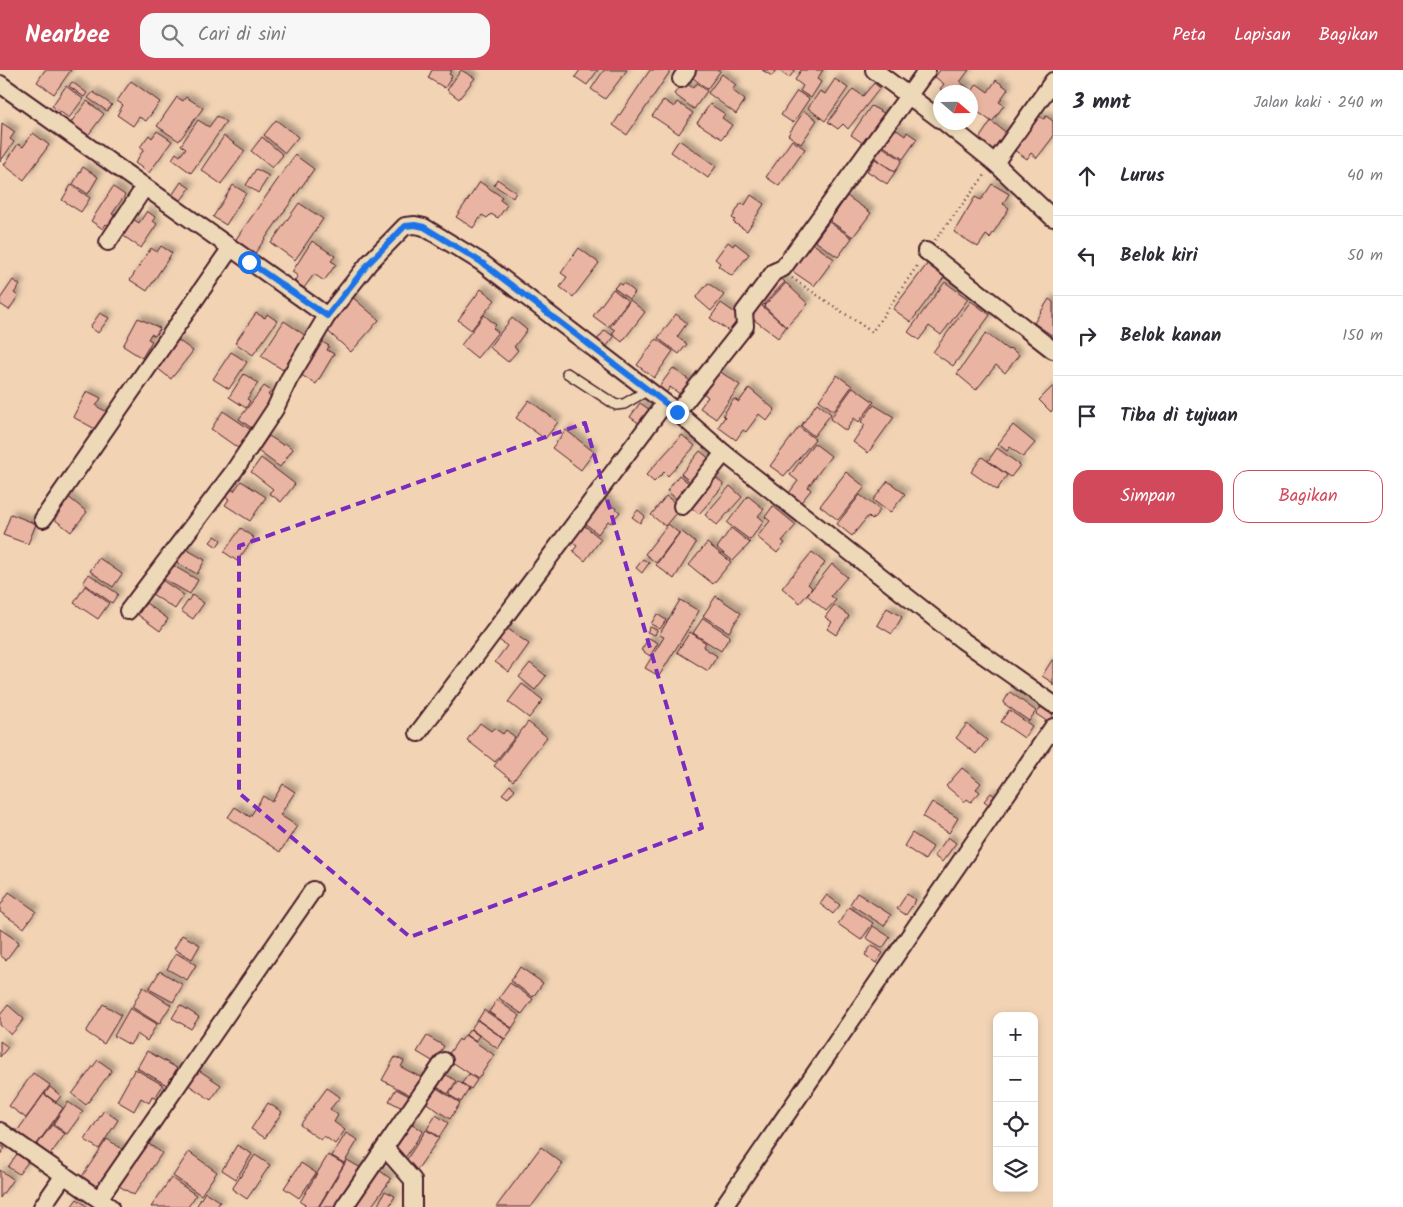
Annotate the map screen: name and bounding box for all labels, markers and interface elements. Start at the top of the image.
search box [140,13,490,58]
text: Nearbee [25,16,110,55]
text: Cari di sini [198,20,285,50]
icon: search [158,21,186,49]
text: Peta [1173,21,1206,50]
text: Lapisan [1234,21,1291,50]
text: Bagikan [1319,21,1378,50]
north arrow [933,85,978,130]
text: 3 mnt [1073,86,1131,119]
text: Jalan kaki · 240 m [1253,90,1383,115]
text: Lurus [1120,161,1165,191]
icon: ahead [1073,162,1101,190]
text: 40 m [1347,163,1383,188]
text: Belok kiri [1120,241,1198,271]
icon: left [1073,242,1101,270]
text: 50 m [1347,243,1383,268]
route start [238,251,261,274]
text: Belok kanan [1120,321,1221,351]
icon: right [1073,322,1101,350]
text: 150 m [1342,323,1383,348]
route end [666,401,689,424]
text: Tiba di tujuan [1120,401,1238,431]
icon: arrive [1073,402,1101,430]
button: Simpan [1073,470,1223,523]
button: Bagikan [1233,470,1383,523]
map controls [993,1012,1038,1192]
button: + [993,1012,1038,1057]
button: − [993,1057,1038,1102]
button: locate [993,1102,1038,1147]
button: layers [993,1147,1038,1192]

